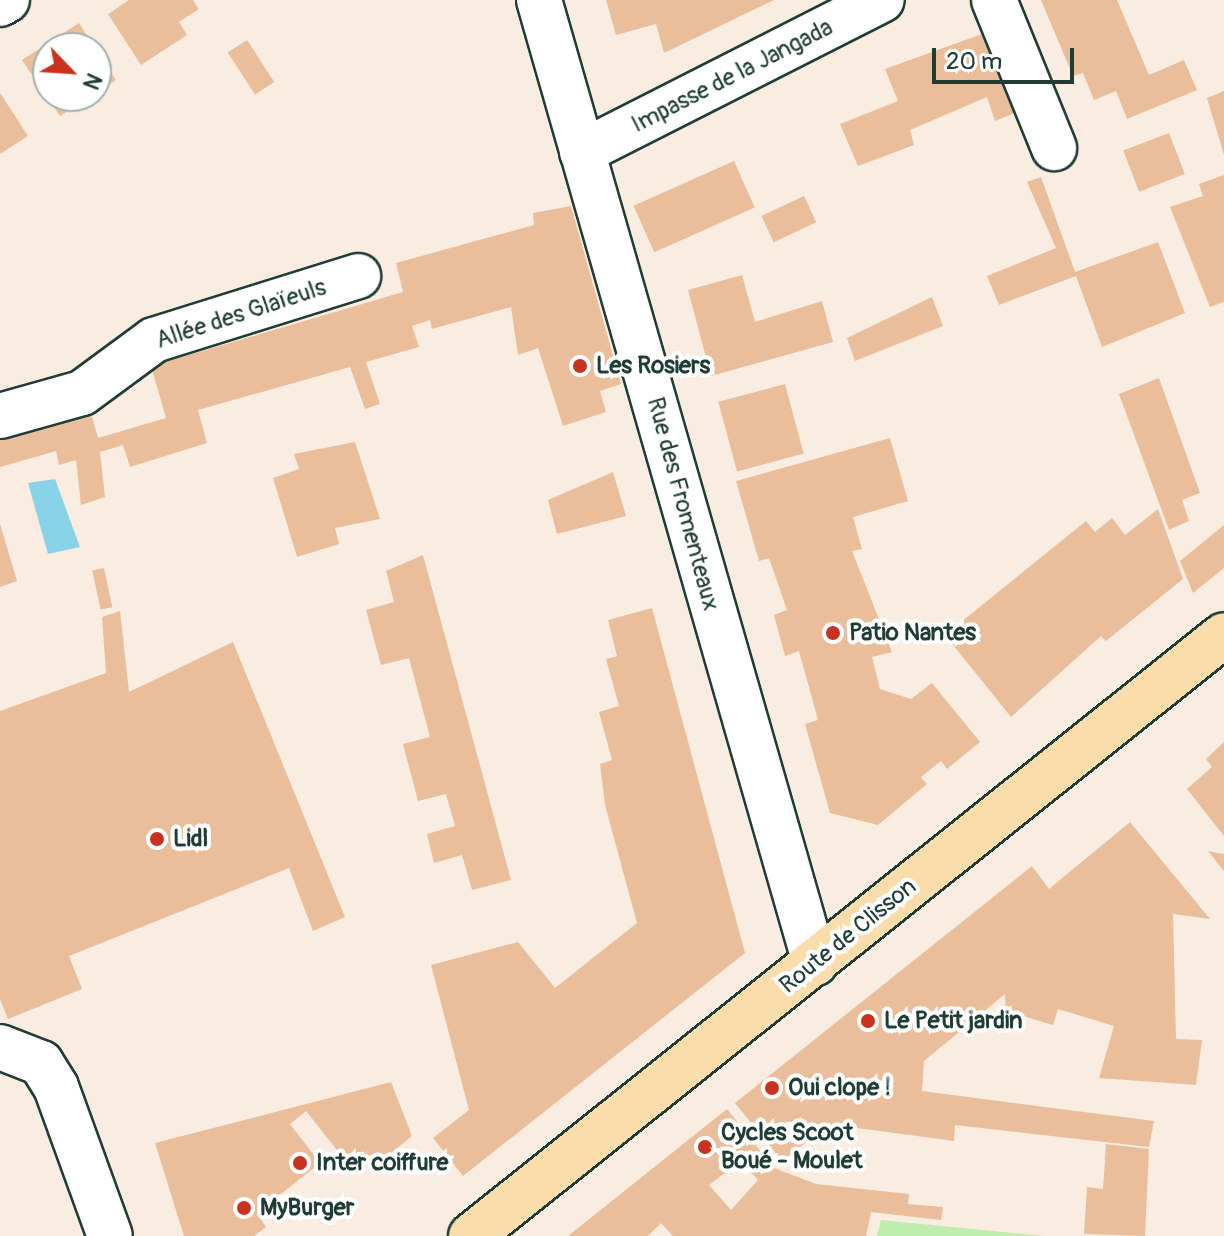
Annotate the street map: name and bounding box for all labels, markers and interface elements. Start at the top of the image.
street label: Impasse de la Jangada [627,13,837,139]
north arrow [32,32,112,112]
scale bar [936,32,1078,82]
text: 20 m [946,47,1002,76]
text: N [76,69,108,94]
street label: Allée des Glaïeuls [152,273,330,355]
place label: Les Rosiers [596,352,710,380]
marker: Les Rosiers [571,357,589,375]
street label: Rue des Fromenteaux [641,394,725,614]
place label: Patio Nantes [849,619,976,647]
marker: Patio Nantes [824,624,842,642]
place label: Lidl [173,825,208,853]
marker: Lidl [148,830,166,848]
street label: Route de Clisson [774,872,922,1000]
place label: Le Petit jardin [884,1007,1023,1035]
marker: Le Petit jardin [859,1012,877,1030]
place label: Oui clope ! [788,1074,891,1102]
marker: Oui clope ! [763,1079,781,1097]
place label: Cycles Scoot Boué - Moulet [721,1119,862,1175]
marker: Cycles Scoot Boué - Moulet [696,1138,714,1156]
place label: Inter coiffure [316,1149,448,1177]
marker: Inter coiffure [291,1154,309,1172]
place label: MyBurger [260,1194,354,1222]
marker: MyBurger [235,1199,253,1217]

